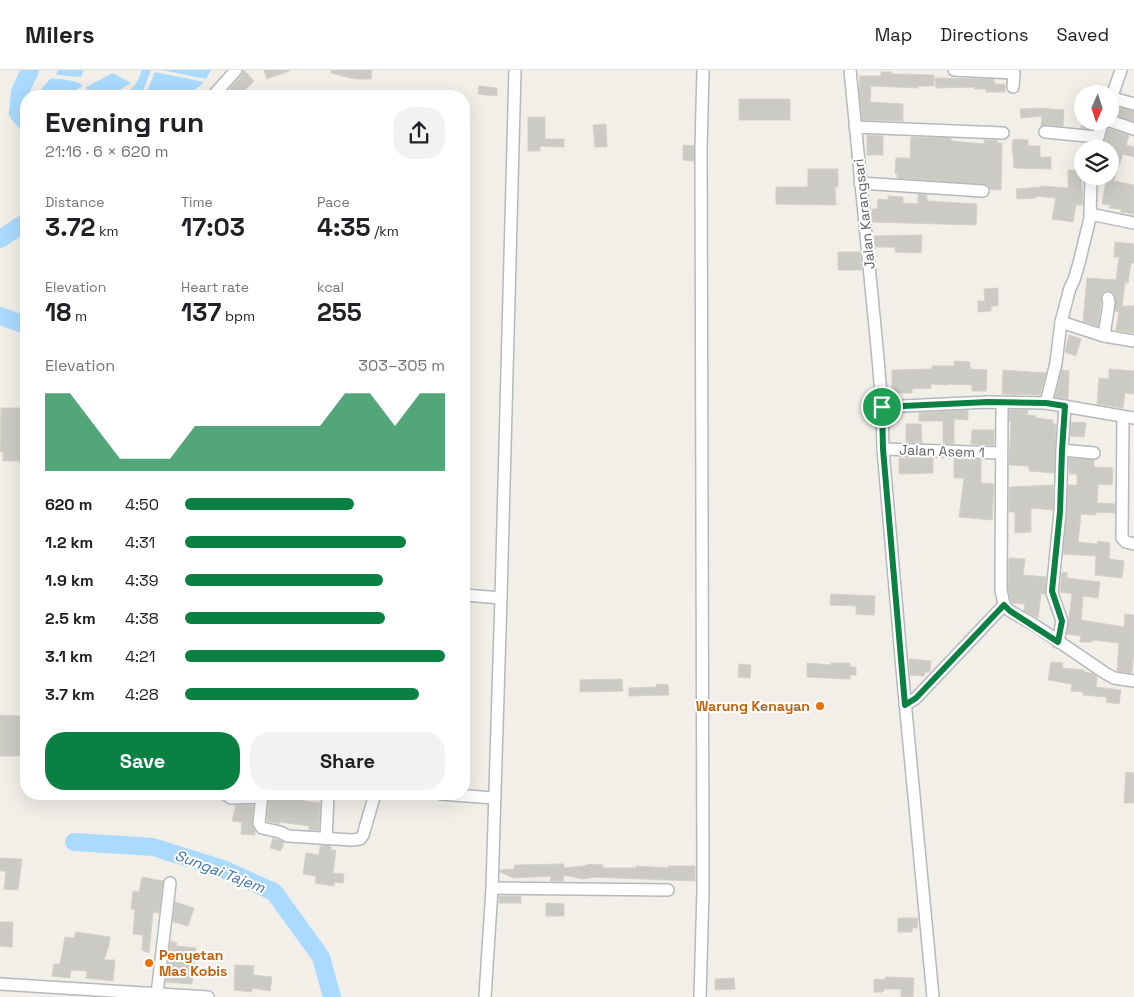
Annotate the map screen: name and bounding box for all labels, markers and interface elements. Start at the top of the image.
text: Milers [25,19,95,50]
text: Map [875,23,912,46]
text: Directions [940,23,1029,46]
text: Saved [1057,23,1109,46]
north arrow [1074,85,1119,130]
map controls [1074,85,1119,185]
text: Evening run [45,104,204,140]
button: share [393,107,445,159]
button: layers [1074,140,1119,185]
text: 21:16 · 6 × 620 m [45,141,169,162]
street label: Jalan Karangsari [849,158,879,270]
text: Distance [45,193,105,211]
text: Time [181,193,213,211]
text: Pace [317,193,350,211]
text: 3.72 [45,211,95,243]
text: 17:03 [181,211,245,243]
text: 4:35 [317,211,371,243]
text: km [95,222,119,240]
text: /km [371,222,399,240]
text: Elevation [45,278,106,296]
text: Heart rate [181,278,249,296]
text: kcal [317,278,344,296]
text: 18 [45,296,71,328]
text: 137 [181,296,221,328]
text: 255 [317,296,362,328]
text: m [71,307,87,325]
text: bpm [221,307,255,325]
text: Elevation [45,355,115,376]
text: 303–305 m [358,355,445,376]
pin [861,386,903,428]
icon: arrive [868,393,896,421]
street label: Jalan Asem 1 [899,441,985,461]
text: 620 m [45,494,92,515]
text: 4:50 [125,494,159,515]
text: 1.2 km [45,532,93,553]
text: 4:31 [125,532,155,553]
text: 1.9 km [45,570,94,591]
text: 4:39 [125,570,159,591]
text: 2.5 km [45,608,96,629]
text: 4:38 [125,608,159,629]
text: 3.1 km [45,646,93,667]
text: 4:21 [125,646,155,667]
text: 3.7 km [45,684,95,705]
text: 4:28 [125,684,159,705]
place label: Warung Kenayan [696,697,810,715]
marker: Warung Kenayan [814,700,826,712]
button: Save [45,732,240,790]
button: Share [250,732,445,790]
water label: Sungai Tajem [172,845,269,897]
place label: Penyetan Mas Kobis [159,946,227,980]
marker: Penyetan Mas Kobis [143,957,155,969]

